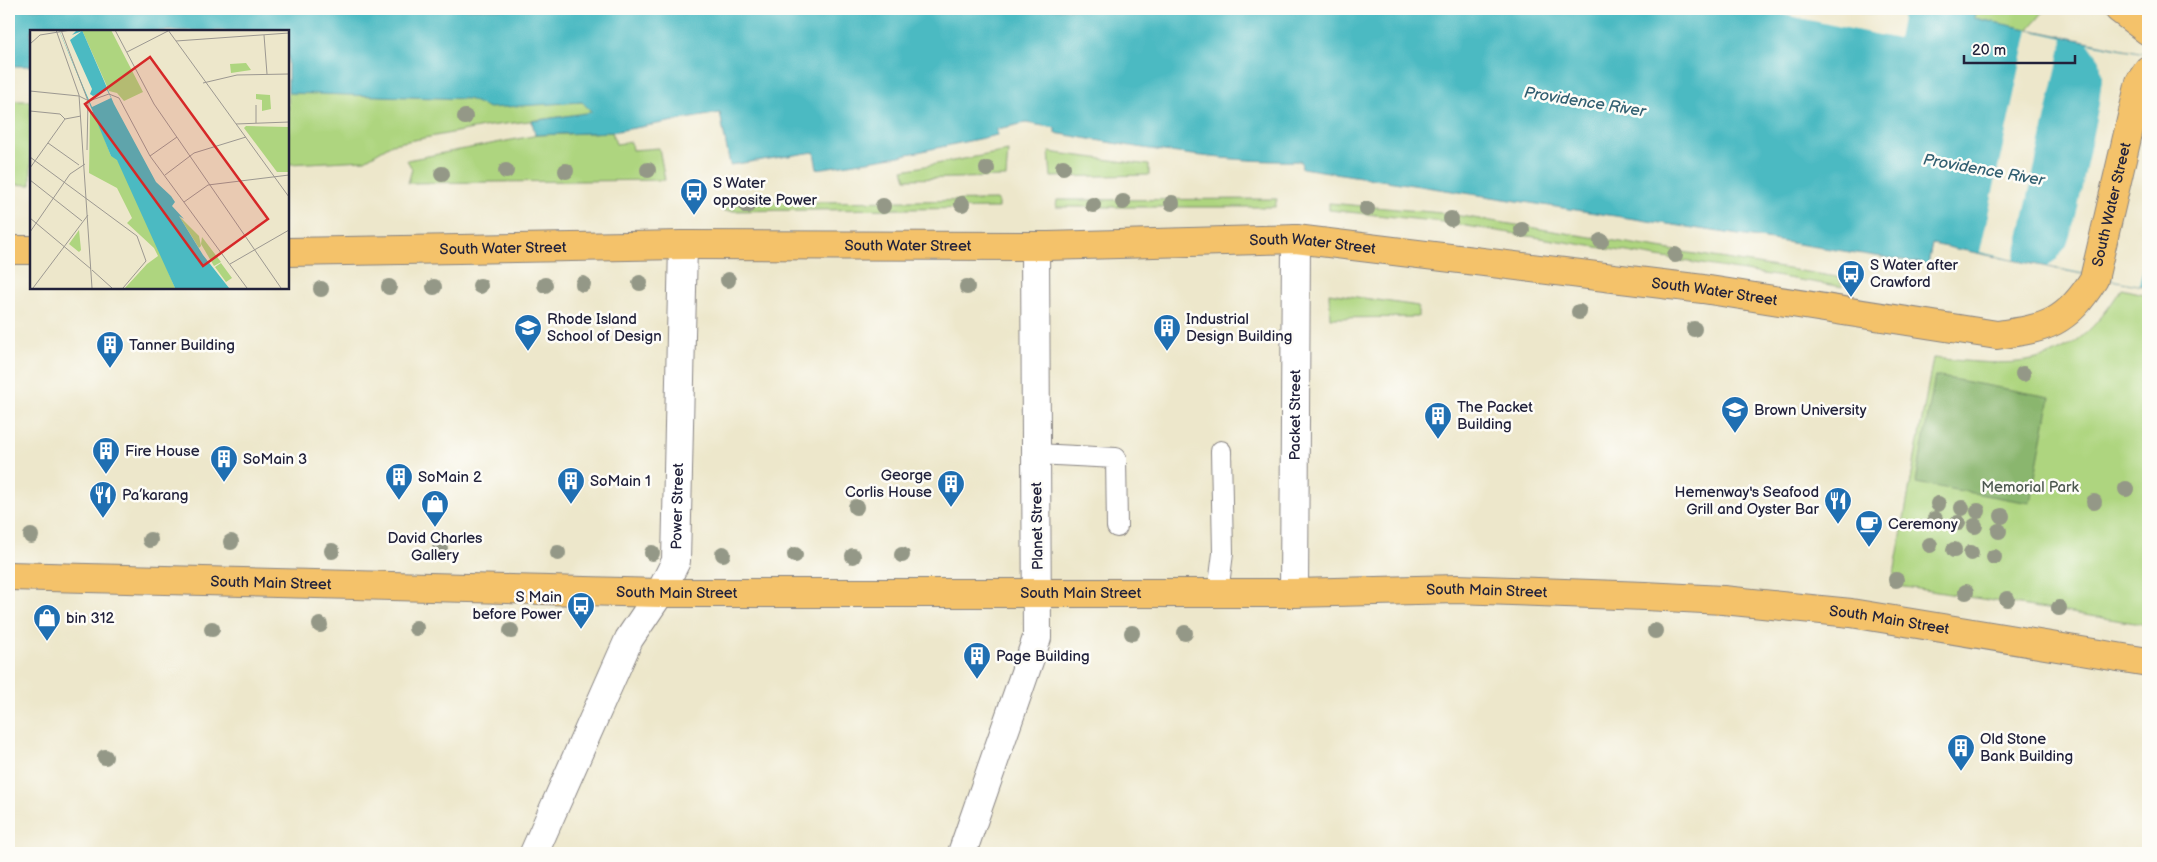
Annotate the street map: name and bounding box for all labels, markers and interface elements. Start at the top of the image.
inset map [30,30,289,289]
scale bar [1964,32,2076,64]
text: 20 m [1972,41,2006,60]
water label: Providence River [1523,83,1648,122]
street label: South Water Street [2088,140,2136,269]
water label: Providence River [1922,150,2047,191]
place label: S Water opposite Power [713,174,818,210]
bus stop icon: S Water opposite Power [679,177,709,216]
street label: South Water Street [1249,230,1377,259]
street label: South Water Street [844,236,972,256]
street label: South Water Street [439,238,567,259]
place label: S Water after Crawford [1870,256,1959,292]
bus stop icon: S Water after Crawford [1836,259,1866,298]
street label: South Water Street [1650,274,1779,311]
place label: Rhode Island School of Design [547,310,662,346]
place label: Industrial Design Building [1186,310,1292,346]
school or university icon: Rhode Island School of Design [513,313,543,352]
building icon: Industrial Design Building [1152,313,1182,352]
building icon: Tanner Building [95,330,125,369]
place label: Tanner Building [129,336,235,355]
street label: Packet Street [1286,369,1305,461]
school or university icon: Brown University [1720,395,1750,434]
place label: The Packet Building [1457,398,1533,434]
building icon: The Packet Building [1423,401,1453,440]
place label: Brown University [1754,401,1867,420]
building icon: Fire House [91,436,121,475]
place label: Fire House [125,442,200,461]
building icon: SoMain 3 [209,444,239,483]
place label: SoMain 3 [243,450,307,469]
building icon: SoMain 2 [384,462,414,501]
street label: Power Street [667,463,688,550]
building icon: SoMain 1 [556,466,586,505]
place label: George Corlis House [845,466,932,502]
place label: SoMain 2 [418,468,482,487]
building icon: George Corlis House [936,469,966,508]
place label: SoMain 1 [590,472,651,491]
park label: Memorial Park [1981,478,2079,497]
restaurant icon: Pa’karang [88,480,118,519]
street label: Planet Street [1027,481,1048,570]
place label: Hemenway's Seafood Grill and Oyster Bar [1675,483,1820,519]
place label: Pa’karang [122,486,188,505]
restaurant icon: Hemenway's Seafood Grill and Oyster Bar [1823,486,1853,525]
shop icon: David Charles Gallery [420,489,450,528]
cafe icon: Ceremony [1854,509,1884,548]
place label: Ceremony [1888,515,1958,534]
place label: David Charles Gallery [388,529,483,565]
street label: South Main Street [210,572,332,594]
street label: South Main Street [1426,580,1548,602]
street label: South Main Street [616,583,738,603]
street label: South Main Street [1020,584,1142,603]
place label: S Main before Power [472,588,563,624]
bus stop icon: S Main before Power [566,591,596,630]
street label: South Main Street [1828,602,1951,639]
shop icon: bin 312 [32,603,62,642]
place label: bin 312 [66,609,114,628]
building icon: Page Building [962,641,992,680]
place label: Page Building [996,647,1090,666]
place label: Old Stone Bank Building [1980,730,2073,766]
building icon: Old Stone Bank Building [1946,733,1976,772]

